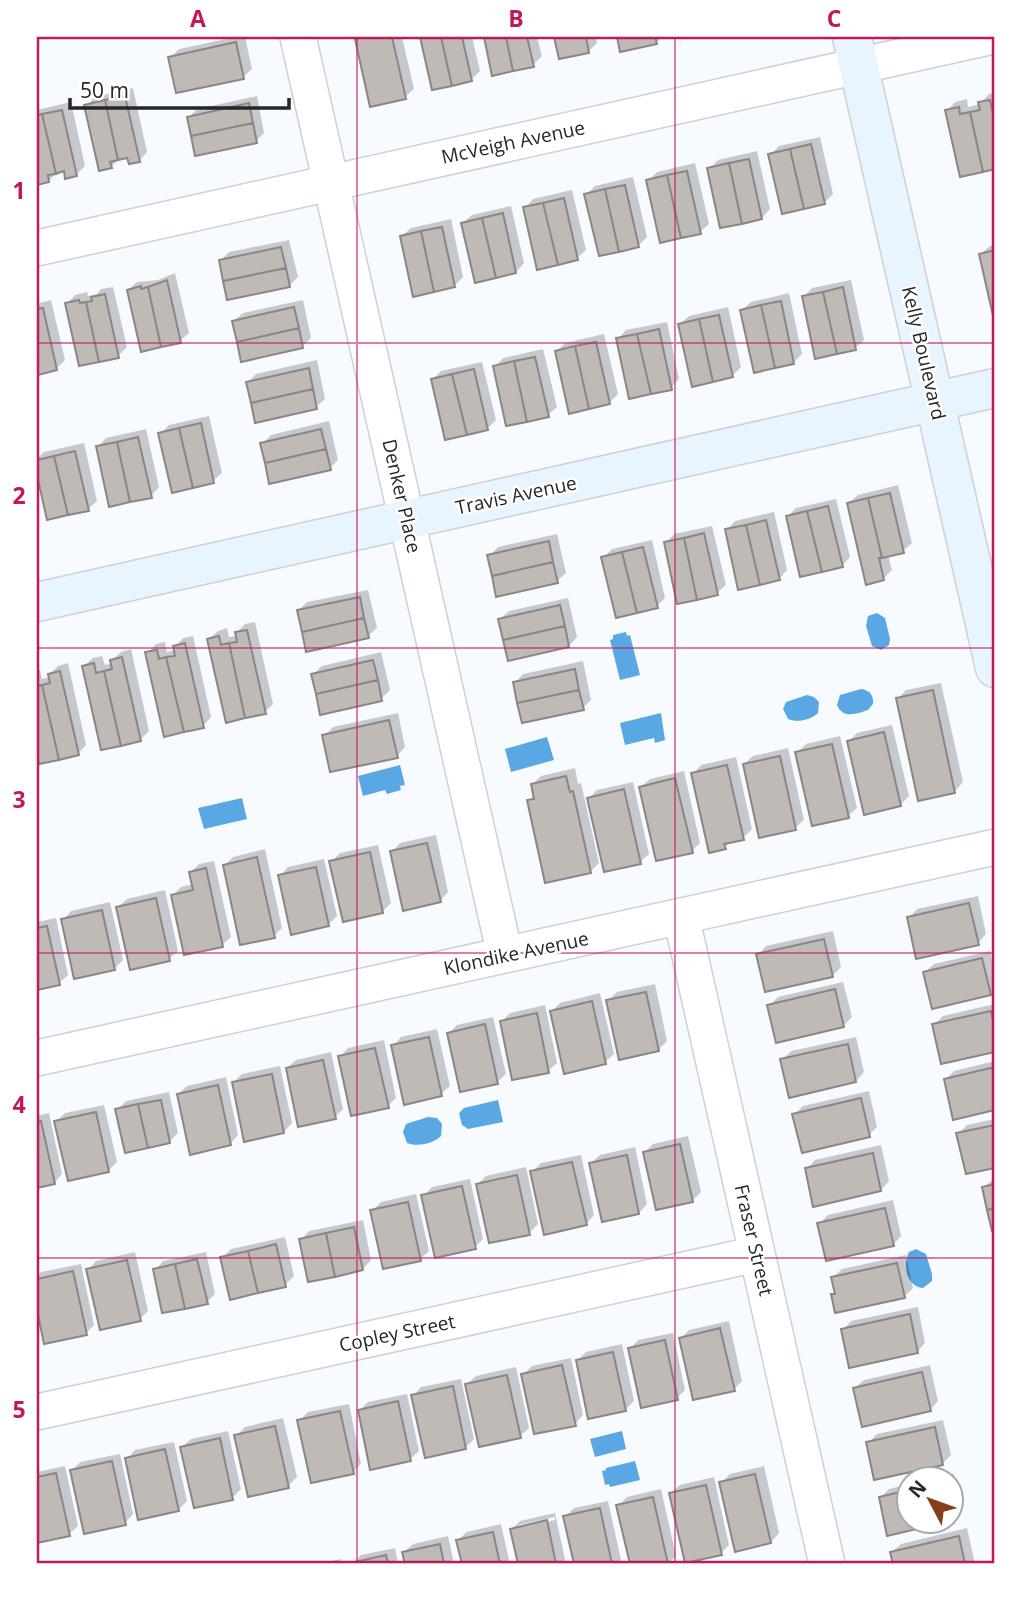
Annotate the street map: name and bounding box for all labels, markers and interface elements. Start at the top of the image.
text: A [190,2,206,34]
text: B [508,2,524,34]
text: C [827,2,841,34]
scale bar [70,66,289,110]
text: 50 m [80,76,129,104]
street label: McVeigh Avenue [439,114,587,170]
text: 1 [12,174,26,206]
street label: Kelly Boulevard [896,284,952,422]
street label: Denker Place [376,437,428,555]
street label: Travis Avenue [453,469,579,521]
text: 2 [12,479,26,511]
text: 3 [12,783,26,815]
street label: Klondike Avenue [441,925,591,981]
text: 4 [12,1088,26,1120]
street label: Fraser Street [729,1182,779,1298]
street label: Copley Street [337,1308,458,1358]
text: 5 [12,1393,26,1425]
north arrow [895,1464,965,1534]
text: N [902,1474,932,1503]

